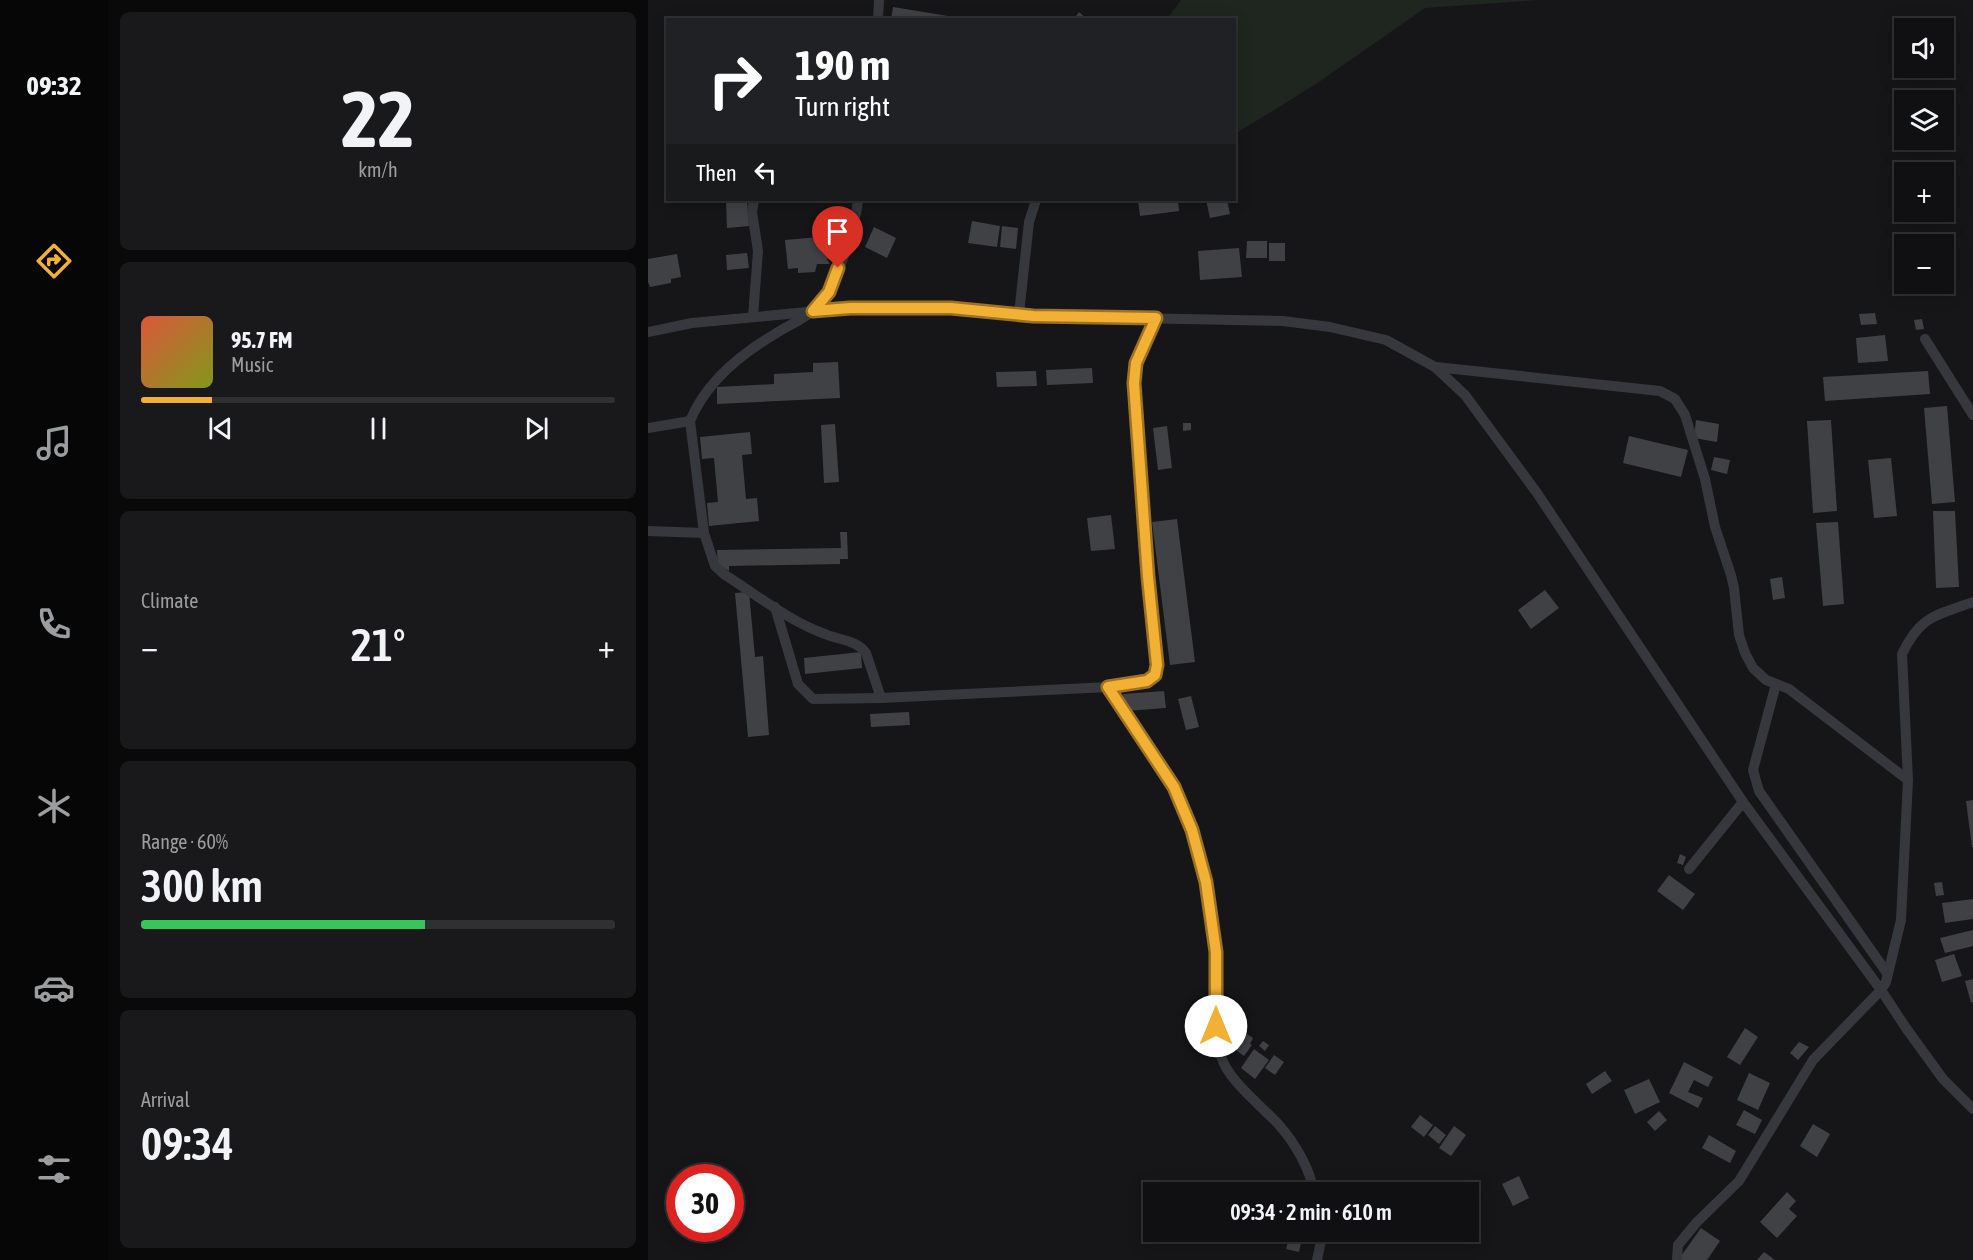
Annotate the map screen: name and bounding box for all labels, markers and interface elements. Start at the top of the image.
map controls [1894,18,1954,294]
button: sound [1894,18,1954,78]
text: 190 m [795,41,890,89]
icon: right [696,42,774,120]
text: 09:32 [26,70,82,101]
text: 22 [341,74,415,164]
button: layers [1894,90,1954,150]
text: Turn right [795,91,890,122]
icon: left [749,156,782,189]
text: km/h [358,158,398,181]
text: Then [696,160,737,186]
button: + [1894,162,1954,222]
pin [812,206,863,268]
icon: arrive [821,215,854,248]
button: − [1894,234,1954,294]
icon: directions [33,240,75,282]
text: 95.7 FM [231,327,293,353]
text: Music [231,353,273,376]
icon: previous [204,412,237,445]
icon: pause [362,412,395,445]
icon: next [520,412,553,445]
icon: music [33,422,75,464]
text: Climate [141,589,198,612]
icon: phone [33,603,75,645]
text: 21° [351,619,405,671]
text: − [141,627,158,665]
text: + [598,627,615,665]
icon: climate [33,785,75,827]
text: Range · 60% [141,830,228,853]
text: 300 km [141,860,263,912]
icon: car [33,967,75,1009]
position arrow [1184,994,1248,1058]
text: Arrival [141,1088,190,1111]
text: 09:34 [141,1118,234,1170]
icon: filters [33,1148,75,1190]
speed limit sign: 30 [666,1164,744,1242]
text: 09:34 · 2 min · 610 m [1230,1199,1392,1225]

